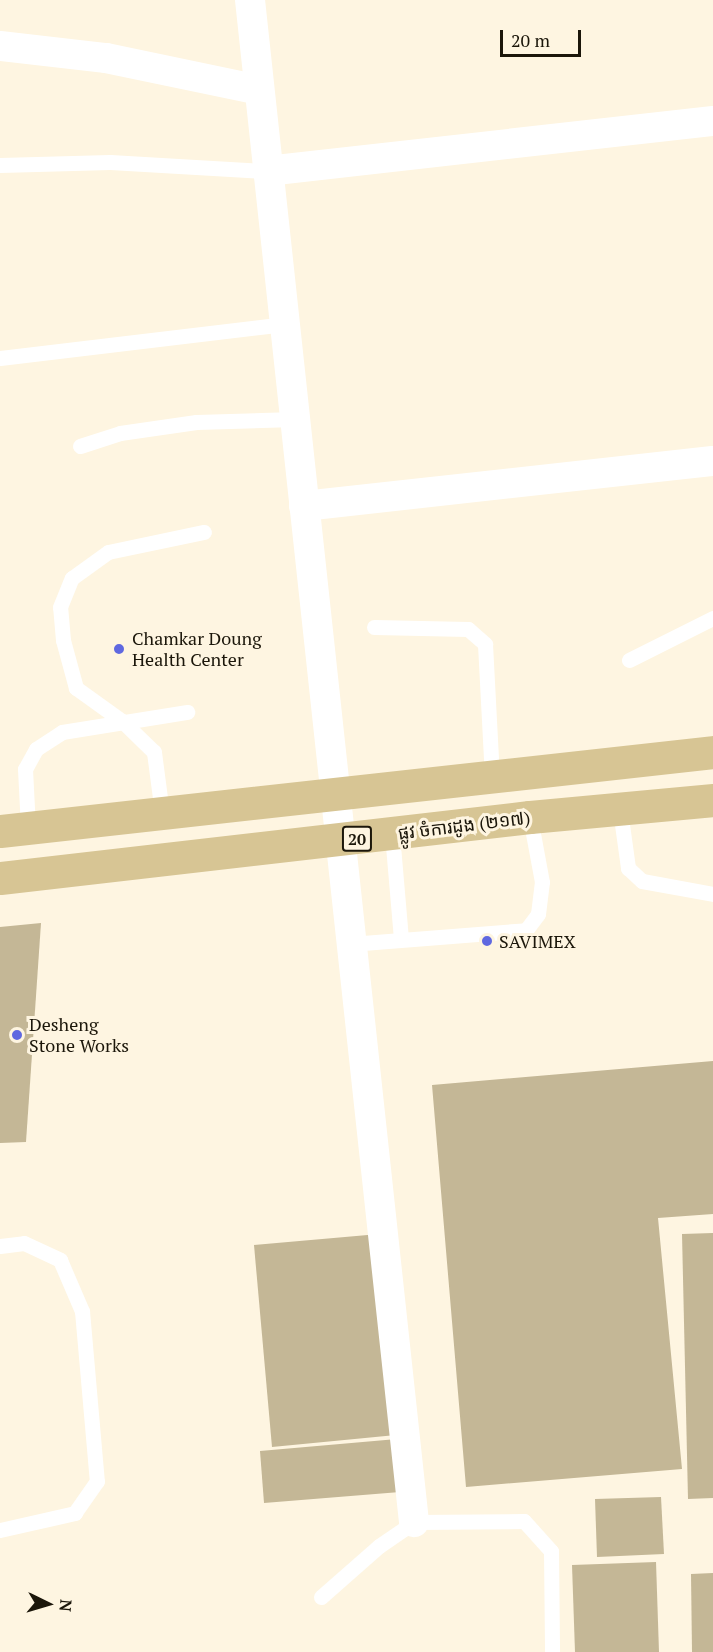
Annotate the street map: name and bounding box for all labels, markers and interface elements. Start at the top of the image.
scale bar [503,18,584,56]
text: 20 m [511,28,550,52]
place label: Chamkar Doung Health Center [132,628,262,670]
marker: Chamkar Doung Health Center [110,640,128,658]
street label: ផ្លូវ ចំការដូង (២១៧) [397,806,531,844]
road number: 20 [340,826,374,852]
place label: SAVIMEX [499,930,576,952]
marker: SAVIMEX [480,934,494,948]
place label: Desheng Stone Works [29,1014,129,1056]
marker: Desheng Stone Works [10,1028,24,1042]
north arrow [18,1574,78,1634]
text: N [54,1599,77,1613]

